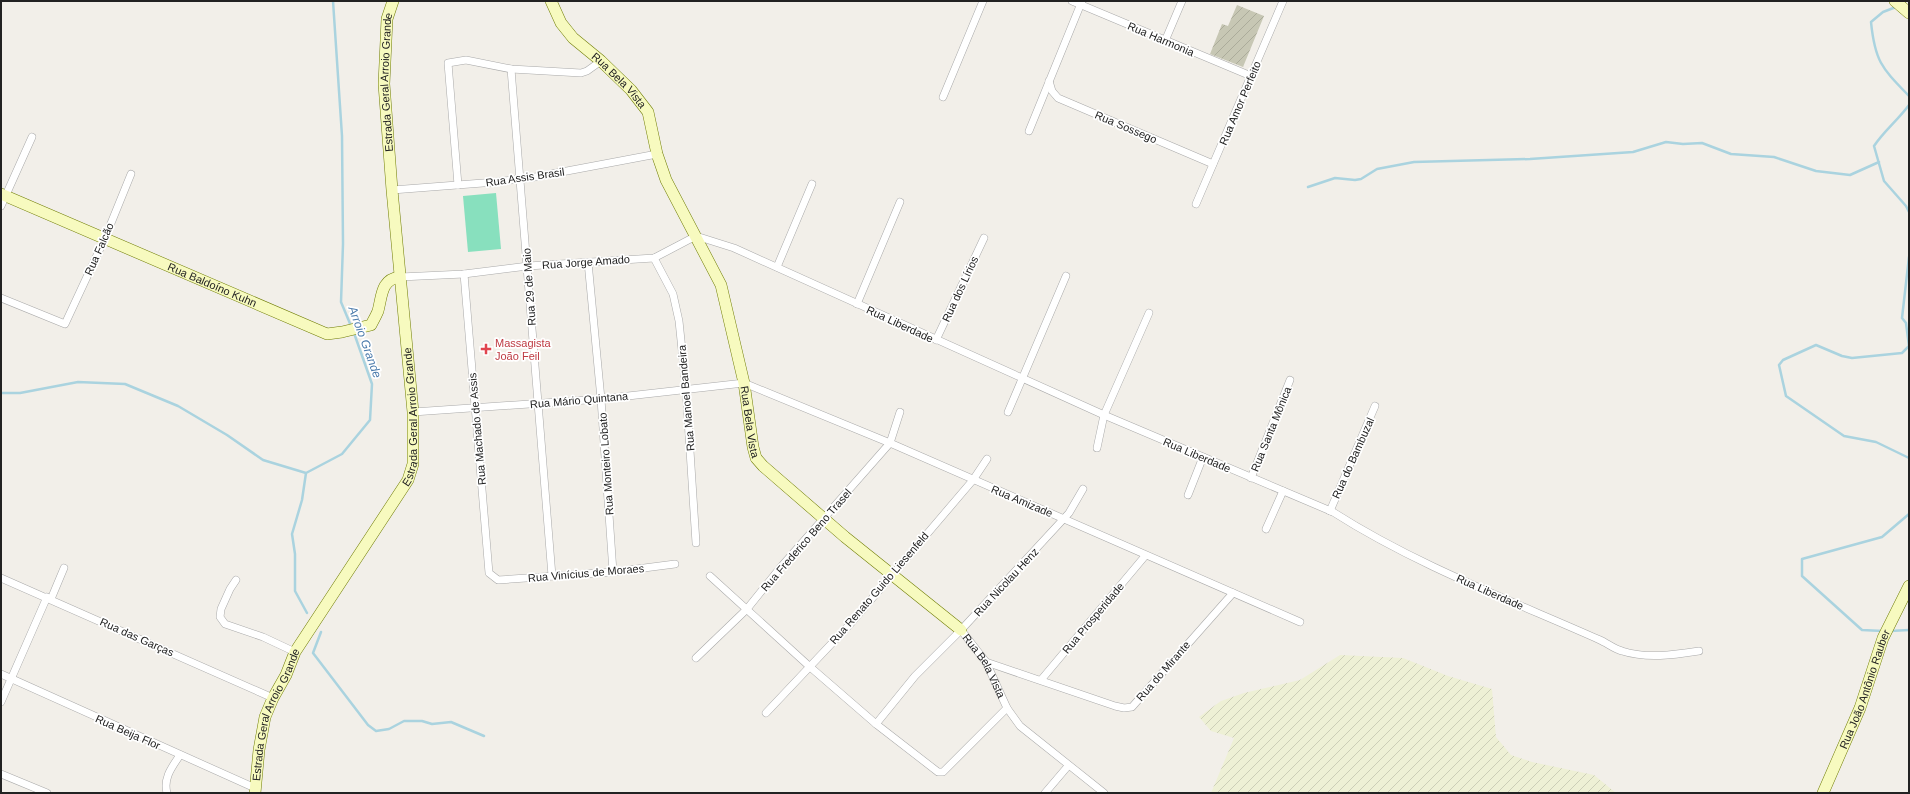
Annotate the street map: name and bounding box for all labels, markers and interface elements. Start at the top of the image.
street label: Estrada Geral Arroio Grande [378,11,395,152]
street label: Rua Harmonia [1126,20,1197,59]
street label: Rua Bela Vista [590,50,649,111]
street label: Rua Amor Perfeito [1217,59,1263,147]
street label: Rua Sossego [1093,109,1159,145]
street label: Rua Assis Brasil [485,166,565,188]
street label: Rua Falcão [82,221,116,277]
street label: Rua 29 de Maio [520,248,538,326]
street label: Rua Jorge Amado [542,253,630,271]
street label: Rua dos Lírios [940,254,981,324]
street label: Rua Baldoíno Kuhn [166,260,259,309]
water label: Arroio Grande [345,303,385,380]
street label: Rua Liberdade [865,303,935,345]
place label: Massagista João Feil [495,337,552,362]
marker: Massagista João Feil [480,343,492,355]
street label: Rua Manoel Bandeira [675,344,697,452]
street label: Estrada Geral Arroio Grande [400,347,420,488]
street label: Rua Machado de Assis [466,372,488,486]
street label: Rua Santa Mônica [1248,384,1294,473]
street label: Rua Bela Vista [738,385,762,460]
street label: Rua Mário Quintana [529,390,629,410]
street label: Rua Monteiro Lobato [596,412,616,516]
street label: Rua do Bambuzal [1330,416,1376,500]
street label: Rua Liberdade [1161,435,1233,475]
street label: Rua Amizade [990,483,1054,519]
street label: Rua Frederico Beno Trasel [758,486,854,594]
street label: Rua Renato Guido Liesenfeld [827,530,931,646]
street label: Rua Nicolau Henz [971,545,1041,619]
street label: Rua Vinícius de Moraes [527,562,645,584]
street label: Rua Liberdade [1455,572,1525,612]
street label: Rua Prosperidade [1060,580,1126,656]
street label: Rua das Garças [98,615,176,659]
street label: Rua João Antônio Rauber [1837,627,1892,751]
street label: Rua Bela Vista [960,632,1008,701]
street label: Rua do Mirante [1134,639,1192,703]
street label: Estrada Geral Arroio Grande [250,646,302,781]
street label: Rua Beija Flor [94,712,163,752]

